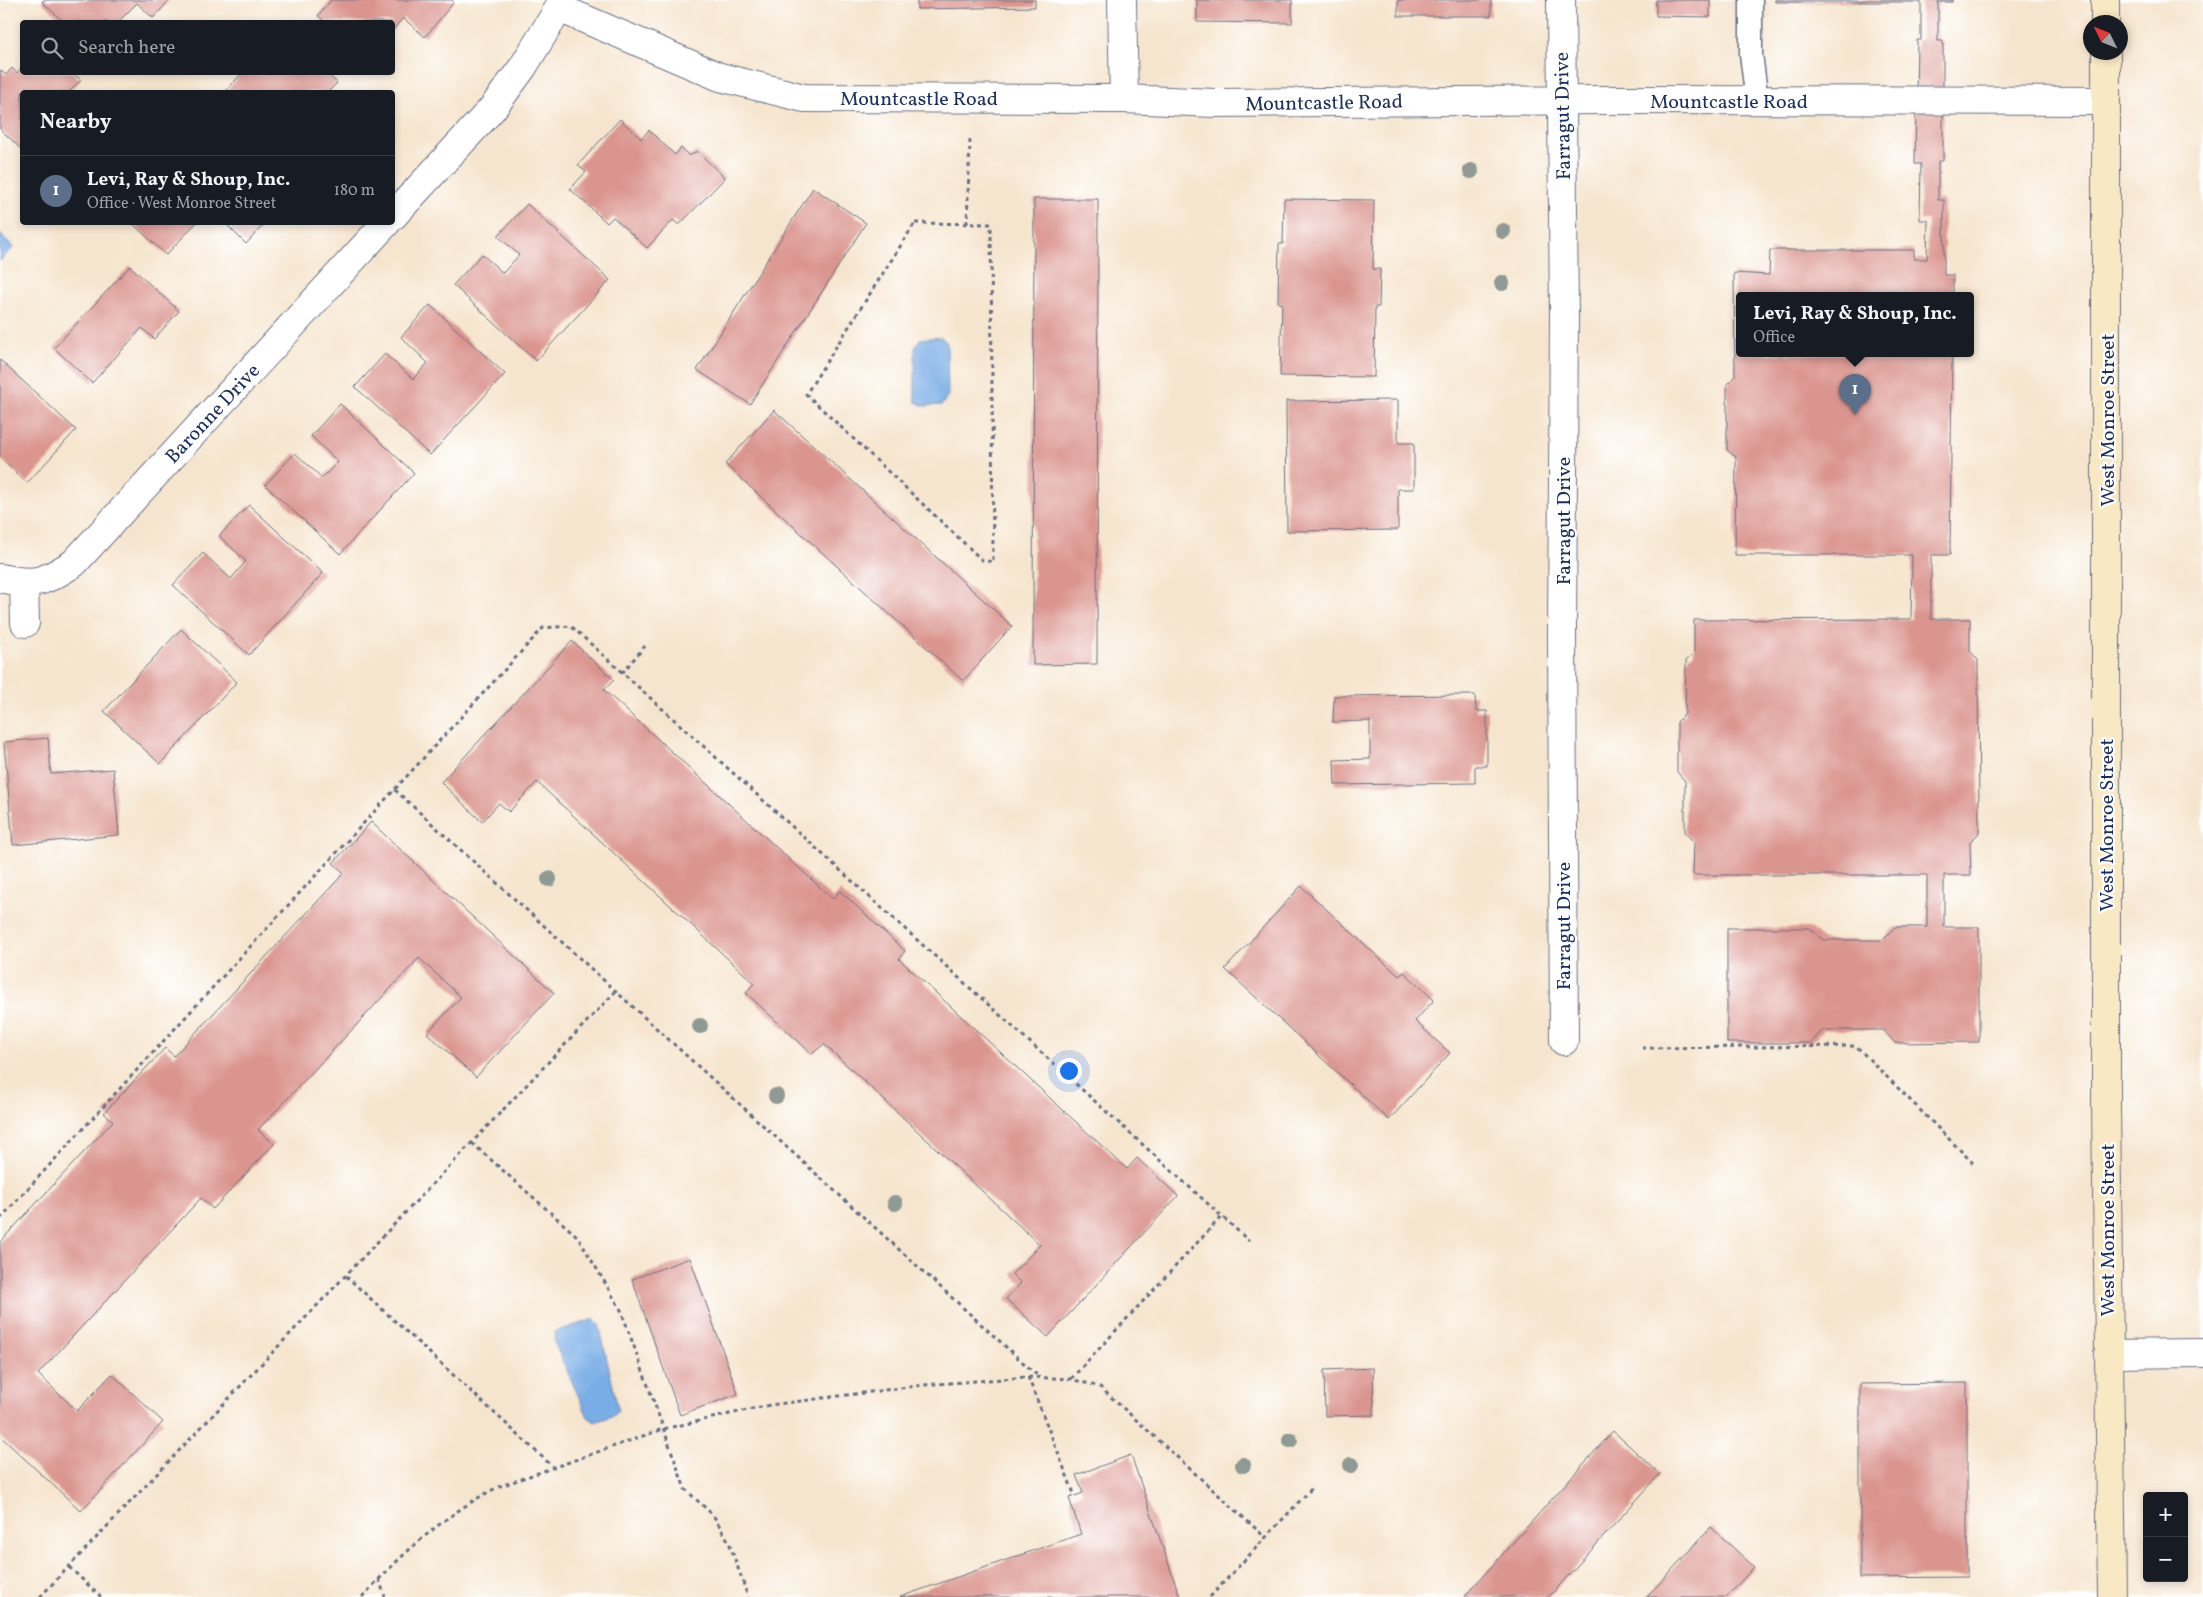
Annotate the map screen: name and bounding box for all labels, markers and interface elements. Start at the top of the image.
north arrow [2083,15,2128,60]
search box [20,20,395,75]
icon: search [38,34,66,62]
text: Search here [78,35,175,61]
street label: Farragut Drive [1549,52,1579,180]
street label: Mountcastle Road [840,86,998,114]
street label: Mountcastle Road [1245,89,1403,119]
street label: Mountcastle Road [1650,89,1808,117]
text: Nearby [40,108,111,137]
text: Levi, Ray & Shoup, Inc. [87,167,290,193]
text: 1 [53,180,59,202]
text: 180 m [334,180,375,202]
text: Office · West Monroe Street [87,193,276,215]
popup [1736,292,1974,357]
text: Levi, Ray & Shoup, Inc. [1753,301,1957,327]
text: Office [1753,327,1795,349]
street label: West Monroe Street [2095,333,2123,507]
street label: Baronne Drive [160,358,267,471]
pin: 1 [1839,374,1871,415]
street label: Farragut Drive [1551,457,1579,585]
street label: West Monroe Street [2094,738,2122,912]
street label: Farragut Drive [1551,862,1579,990]
your location [1056,1058,1082,1084]
street label: West Monroe Street [2095,1143,2123,1317]
map controls [2143,1492,2188,1582]
button: + [2143,1492,2188,1537]
button: − [2143,1537,2188,1582]

